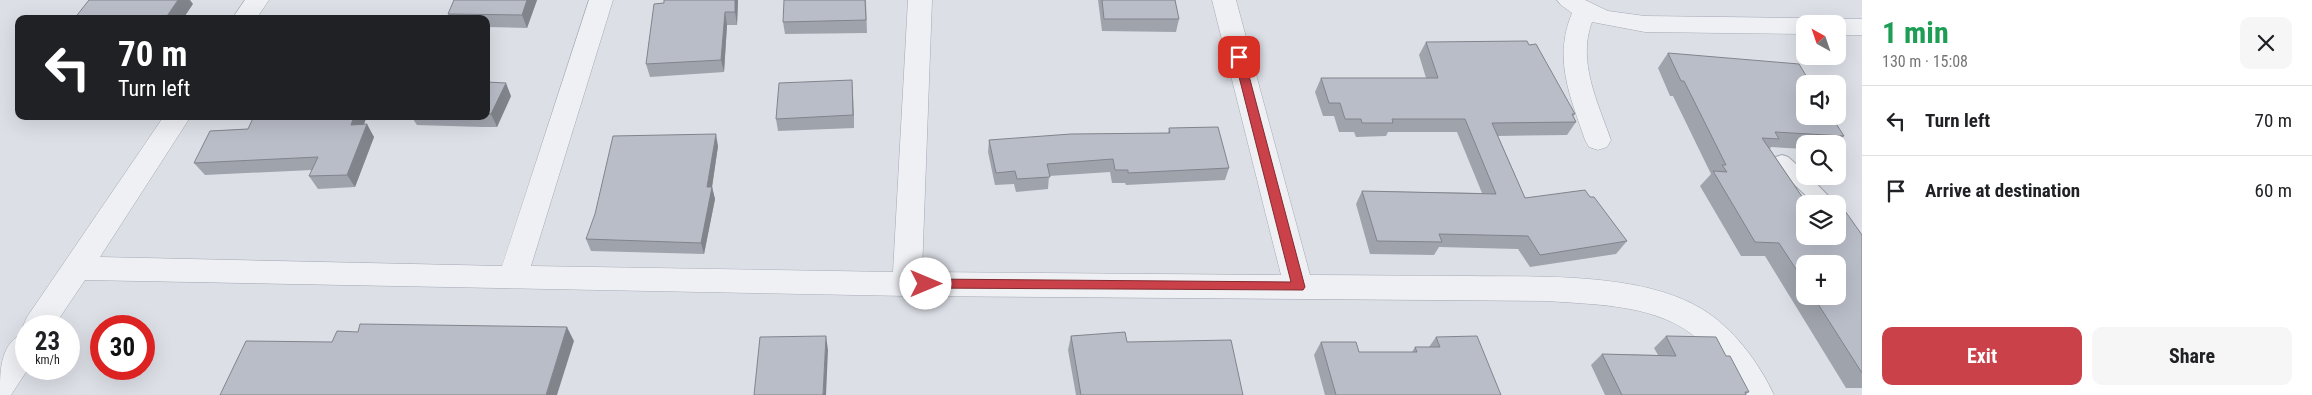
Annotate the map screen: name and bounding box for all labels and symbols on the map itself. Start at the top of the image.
north arrow [1796,15,1846,65]
pin [1218,36,1260,78]
position arrow [899,257,951,309]
speed limit sign: 30 [90,315,155,380]

